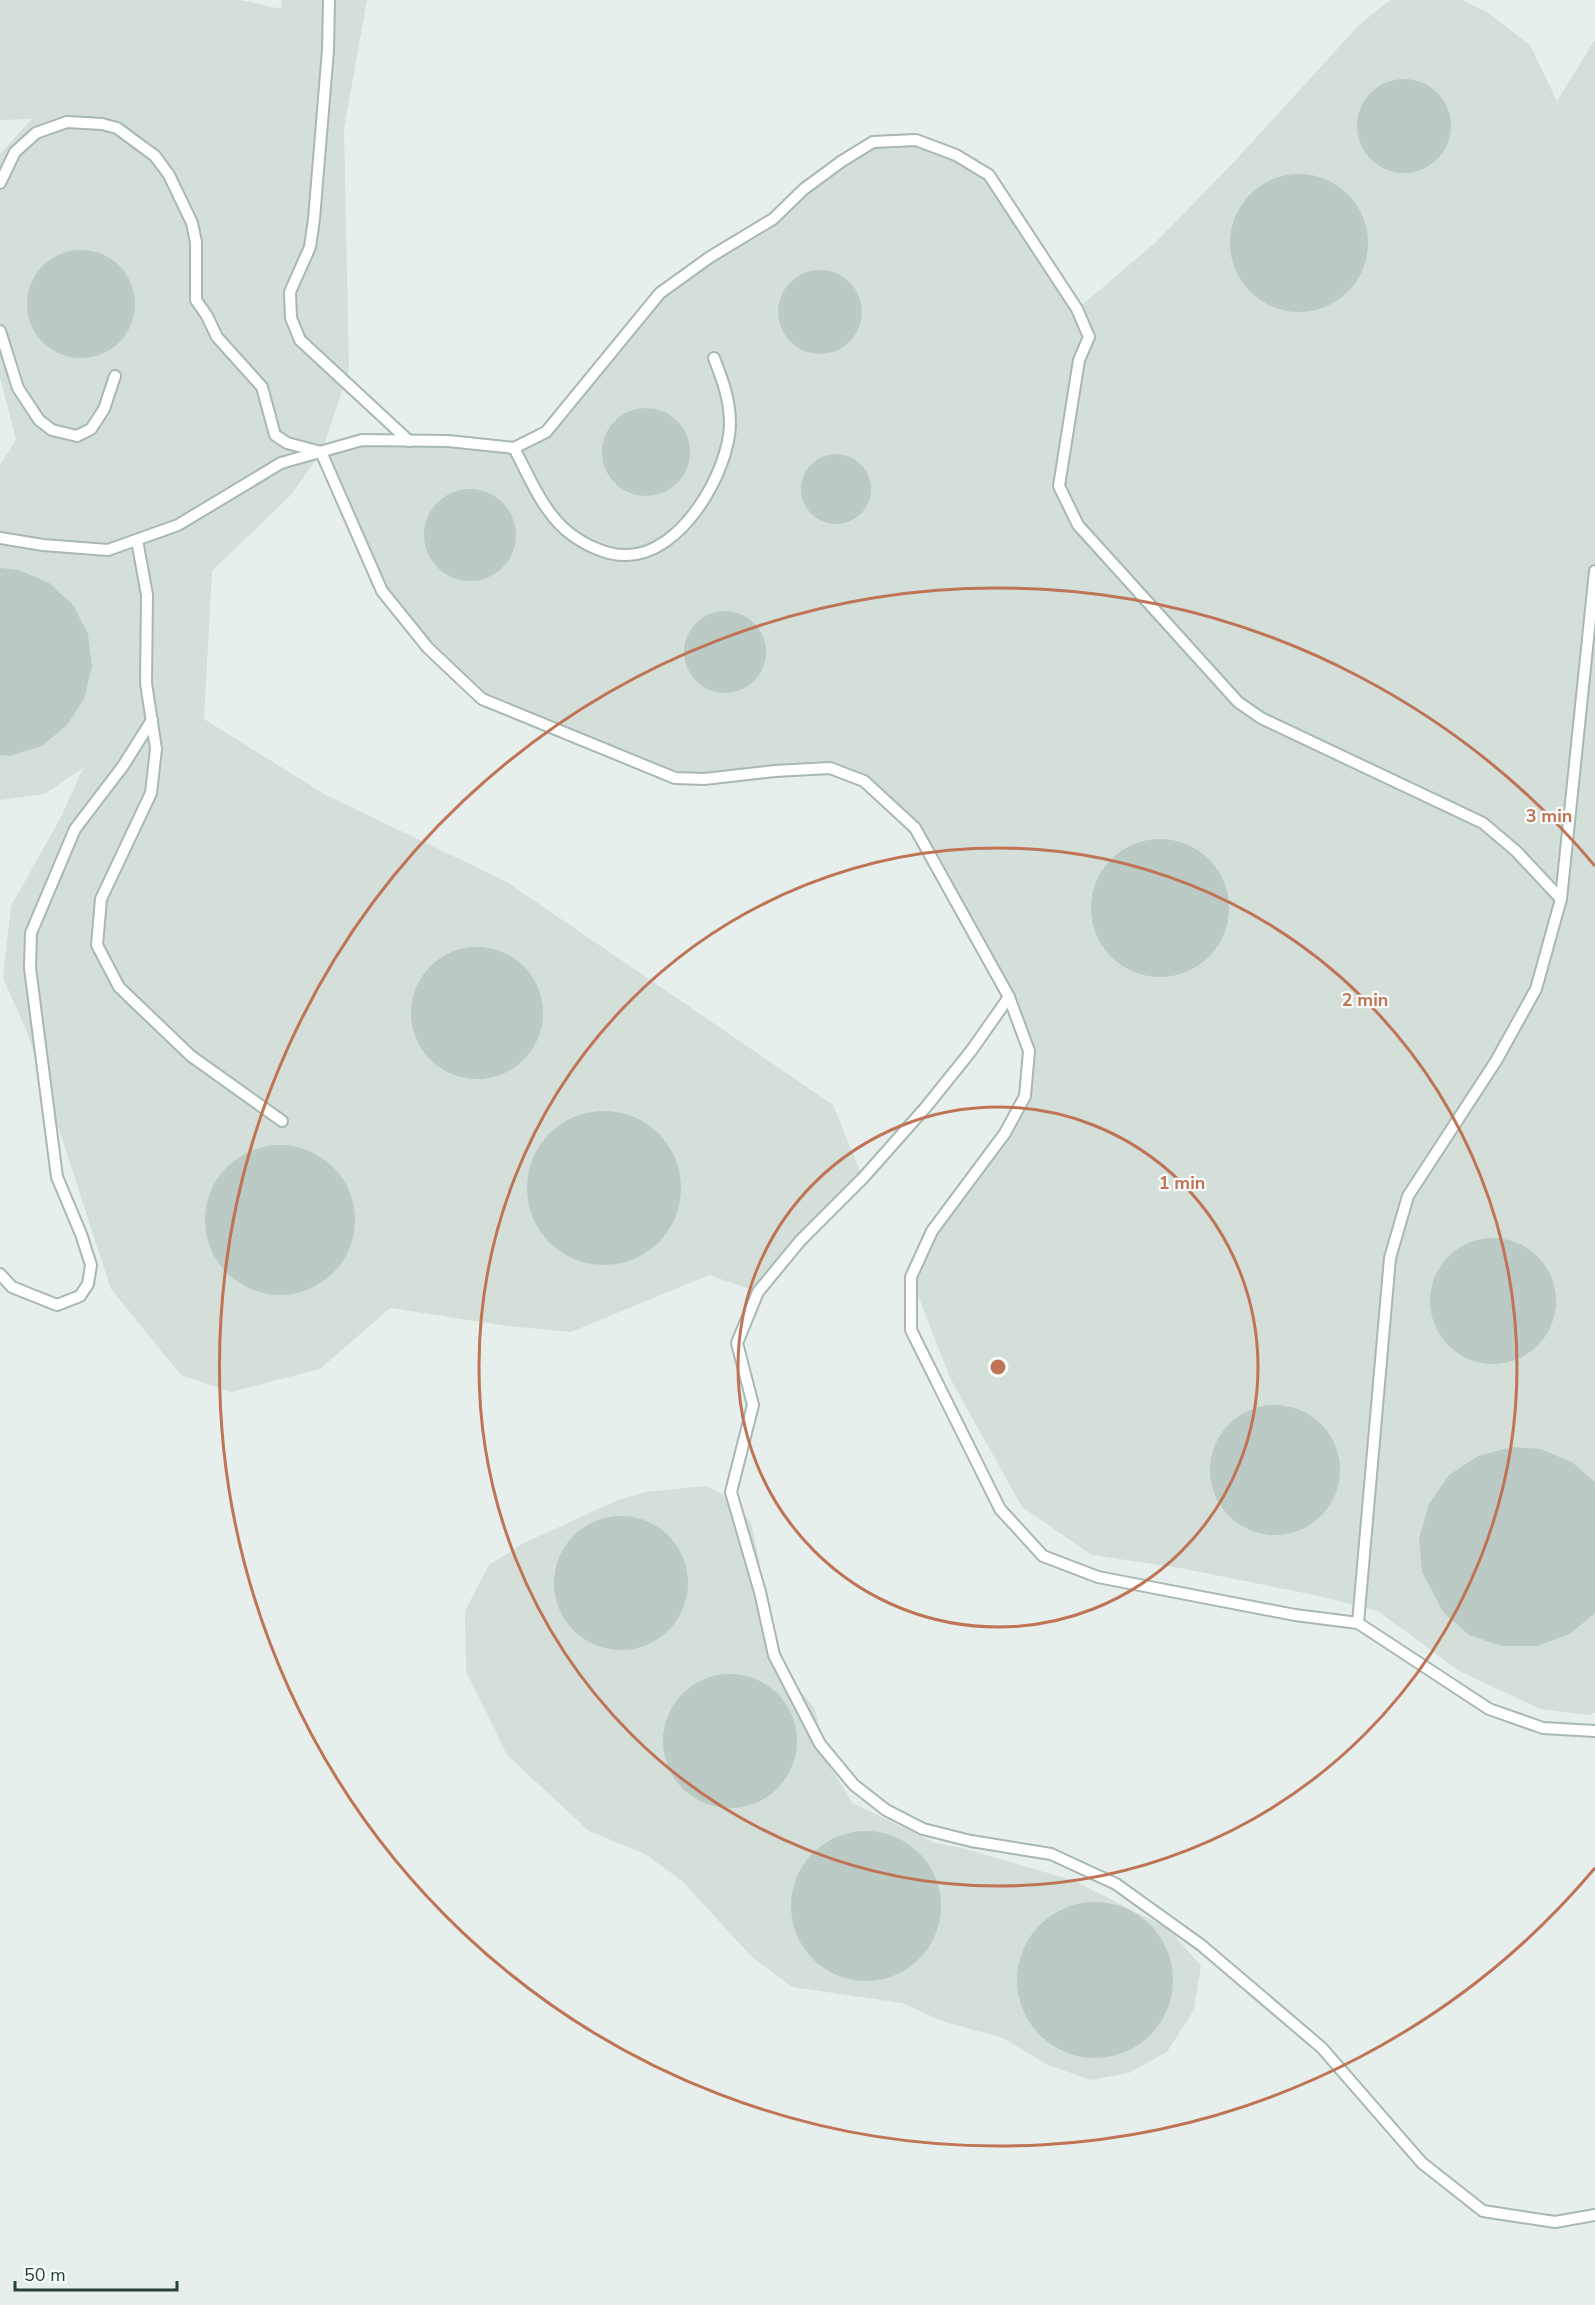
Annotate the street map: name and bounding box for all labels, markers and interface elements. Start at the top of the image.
text: 3 min [1526,804,1572,828]
text: 2 min [1342,988,1388,1012]
text: 1 min [1159,1171,1205,1195]
centre of rings [988,1357,1008,1377]
scale bar [15,2254,177,2292]
text: 50 m [24,2263,66,2287]

